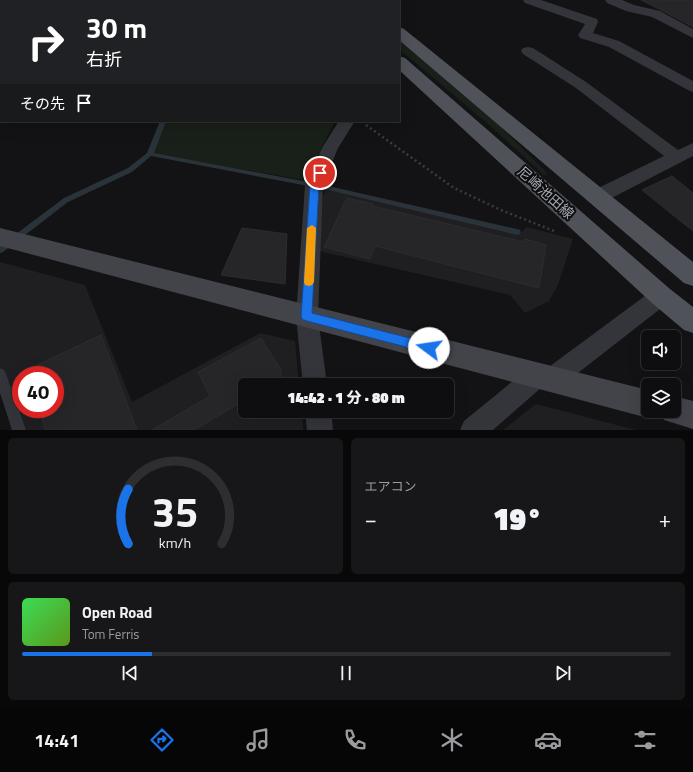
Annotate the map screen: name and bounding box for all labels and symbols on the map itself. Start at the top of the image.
pin [303,156,337,190]
street label: 尼崎池田線 [513,161,579,223]
position arrow [408,327,450,369]
speed limit sign: 40 [12,366,64,418]

